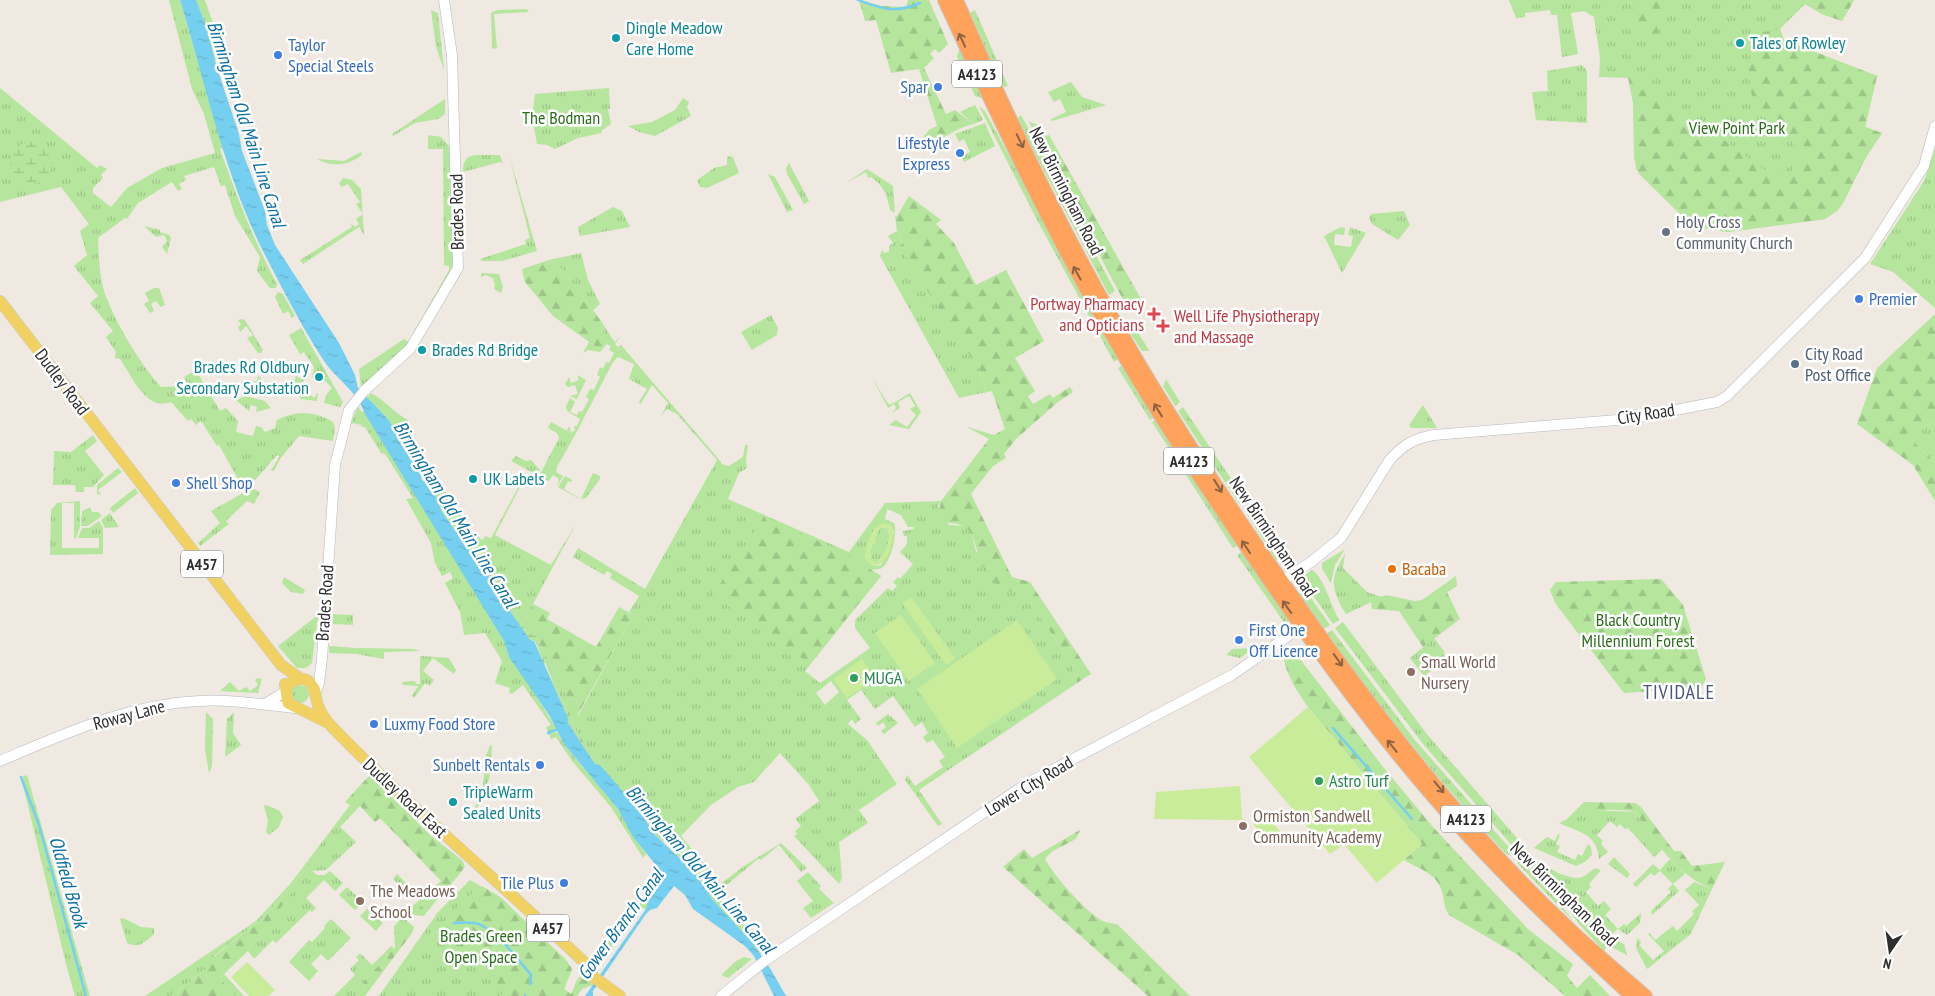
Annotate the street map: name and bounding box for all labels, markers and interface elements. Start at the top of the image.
place label: Dingle Meadow Care Home [626,16,723,60]
water label: Birmingham Old Main Line Canal [202,18,292,232]
place label: Tales of Rowley [1750,31,1846,54]
marker: Dingle Meadow Care Home [610,32,622,44]
one-way arrow [956,32,966,47]
place label: Taylor Special Steels [288,33,374,77]
marker: Tales of Rowley [1734,37,1746,49]
marker: Taylor Special Steels [272,49,284,61]
road number: A4123 [952,61,1002,88]
place label: Spar [900,75,928,98]
marker: Spar [932,81,944,93]
park label: The Bodman [522,106,600,129]
park label: View Point Park [1688,116,1785,139]
street label: New Birmingham Road [1024,123,1109,259]
place label: Lifestyle Express [897,131,950,175]
one-way arrow [1016,133,1025,148]
marker: Lifestyle Express [954,147,966,159]
street label: Brades Road [444,174,469,250]
place label: Holy Cross Community Church [1676,210,1793,254]
marker: Holy Cross Community Church [1660,226,1672,238]
one-way arrow [1072,267,1082,281]
place label: Premier [1869,287,1917,310]
place label: Portway Pharmacy and Opticians [1030,292,1144,336]
marker: Premier [1853,293,1865,305]
place label: Well Life Physiotherapy and Massage [1174,304,1320,348]
marker: Portway Pharmacy and Opticians [1148,308,1160,320]
marker: Well Life Physiotherapy and Massage [1156,319,1170,333]
place label: Brades Rd Bridge [432,338,538,361]
place label: City Road Post Office [1805,342,1871,386]
street label: Dudley Road [30,344,95,419]
marker: Brades Rd Bridge [416,344,428,356]
place label: Brades Rd Oldbury Secondary Substation [176,355,309,399]
marker: City Road Post Office [1789,358,1801,370]
marker: Brades Rd Oldbury Secondary Substation [313,371,325,383]
street label: City Road [1616,398,1676,429]
one-way arrow [1152,404,1162,418]
water label: Birmingham Old Main Line Canal [389,416,524,613]
road number: A4123 [1164,448,1214,474]
place label: UK Labels [483,467,545,490]
place label: Shell Shop [186,471,253,494]
street label: New Birmingham Road [1224,472,1322,602]
marker: UK Labels [467,473,479,485]
marker: Shell Shop [170,477,182,489]
one-way arrow [1213,479,1223,493]
one-way arrow [1241,540,1251,554]
road number: A457 [181,550,223,578]
place label: Bacaba [1402,557,1446,580]
marker: Bacaba [1386,563,1398,575]
street label: Brades Road [310,564,339,642]
one-way arrow [1282,600,1292,614]
park label: Black Country Millennium Forest [1582,608,1694,652]
place label: First One Off Licence [1249,618,1318,662]
marker: First One Off Licence [1233,634,1245,646]
place label: Small World Nursery [1421,650,1496,694]
one-way arrow [1333,653,1343,667]
place label: MUGA [864,666,903,689]
marker: Small World Nursery [1405,666,1417,678]
marker: MUGA [848,672,860,684]
district label: TIVIDALE [1643,679,1715,705]
street label: Roway Lane [91,694,167,735]
place label: Luxmy Food Store [384,712,495,735]
marker: Luxmy Food Store [368,718,380,730]
one-way arrow [1386,740,1397,753]
street label: Lower City Road [981,750,1077,821]
street label: Dudley Road East [358,753,452,843]
place label: Sunbelt Rentals [433,753,530,776]
marker: Sunbelt Rentals [534,759,546,771]
place label: Astro Turf [1329,769,1390,792]
marker: Astro Turf [1313,775,1325,787]
place label: TripleWarm Sealed Units [463,780,541,824]
water label: Birmingham Old Main Line Canal [621,780,782,959]
one-way arrow [1433,781,1445,794]
marker: TripleWarm Sealed Units [447,796,459,808]
place label: Ormiston Sandwell Community Academy [1253,804,1382,848]
road number: A4123 [1441,806,1491,832]
marker: Ormiston Sandwell Community Academy [1237,820,1249,832]
water label: Oldfield Brook [45,834,94,933]
street label: New Birmingham Road [1506,836,1623,951]
water label: Gower Branch Canal [572,863,669,984]
place label: Tile Plus [500,871,554,894]
marker: Tile Plus [558,877,570,889]
place label: The Meadows School [370,879,455,923]
marker: The Meadows School [354,895,366,907]
road number: A457 [527,914,569,941]
park label: Brades Green Open Space [440,924,522,968]
north arrow [1865,926,1915,976]
text: N [1881,954,1893,973]

